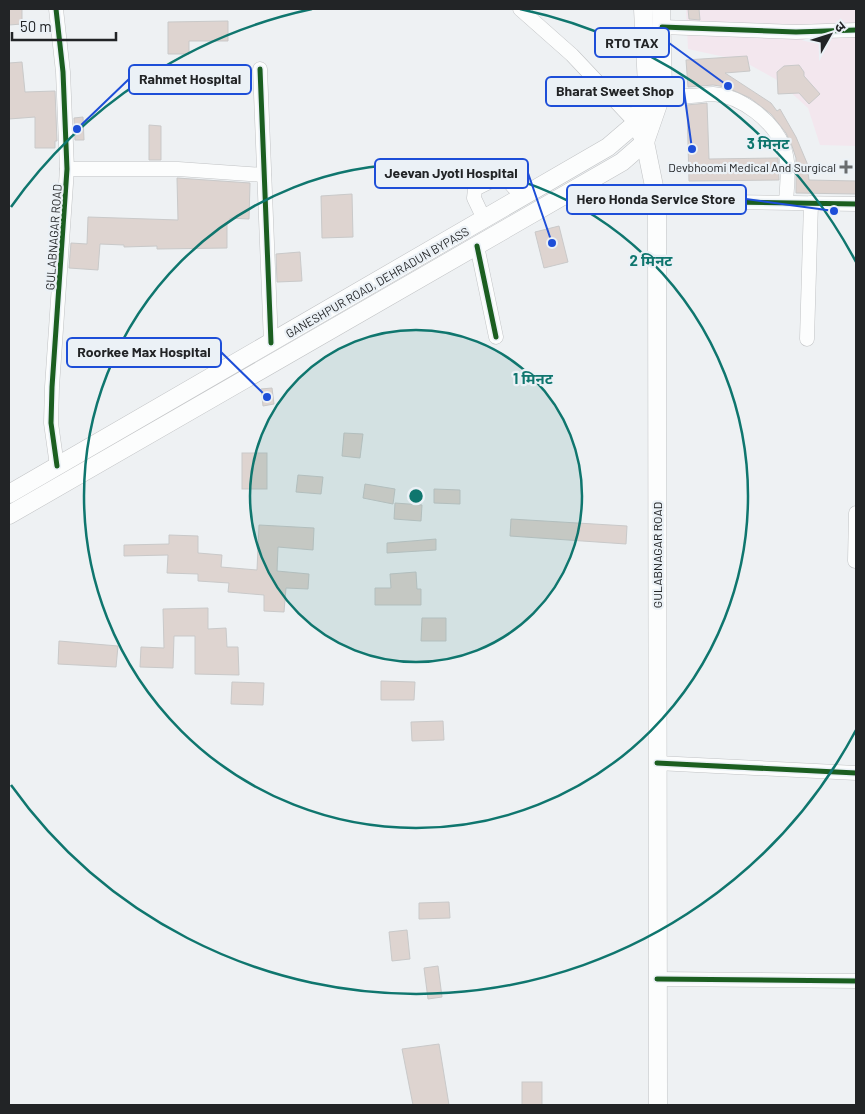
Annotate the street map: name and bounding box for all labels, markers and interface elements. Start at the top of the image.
scale bar [12,10,116,42]
north arrow [805,10,855,60]
text: 50 m [20,17,52,35]
text: उ [831,18,850,36]
callout: RTO TAX [595,28,669,57]
text: RTO TAX [605,34,659,51]
callout: Rahmet Hospital [129,65,251,94]
text: Rahmet Hospital [139,70,241,87]
callout: Bharat Sweet Shop [546,77,684,106]
text: Bharat Sweet Shop [556,82,674,99]
text: 3 मिनट [747,134,790,152]
callout: Jeevan Jyoti Hospital [375,159,528,188]
place label: Devbhoomi Medical And Surgical [668,160,836,174]
marker: Devbhoomi Medical And Surgical [840,161,852,173]
text: Jeevan Jyoti Hospital [384,164,518,181]
street label: GULABNAGAR ROAD [42,183,64,291]
callout: Hero Honda Service Store [567,185,746,214]
text: Hero Honda Service Store [577,190,736,207]
street label: GANESHPUR ROAD, DEHRADUN BYPASS [283,224,471,340]
text: 2 मिनट [630,251,673,269]
callout: Roorkee Max Hospital [67,338,221,367]
text: Roorkee Max Hospital [77,343,211,360]
text: 1 मिनट [513,369,554,387]
centre of rings [407,487,425,505]
street label: GULABNAGAR ROAD [650,502,664,608]

